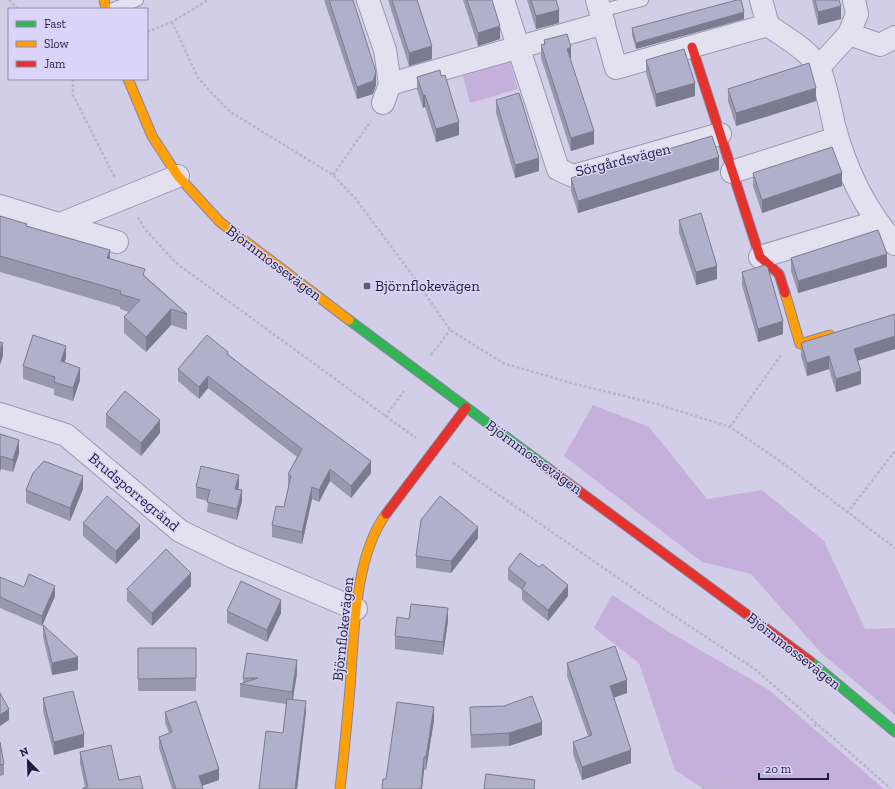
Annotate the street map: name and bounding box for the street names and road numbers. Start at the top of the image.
street label: Sörgårdsvägen [574,139,673,181]
street label: Björnmossevägen [223,221,326,305]
street label: Björnmossevägen [482,416,586,498]
street label: Brudsporregränd [85,449,184,536]
street label: Björnflokevägen [329,576,357,682]
street label: Björnmossevägen [743,609,845,694]

